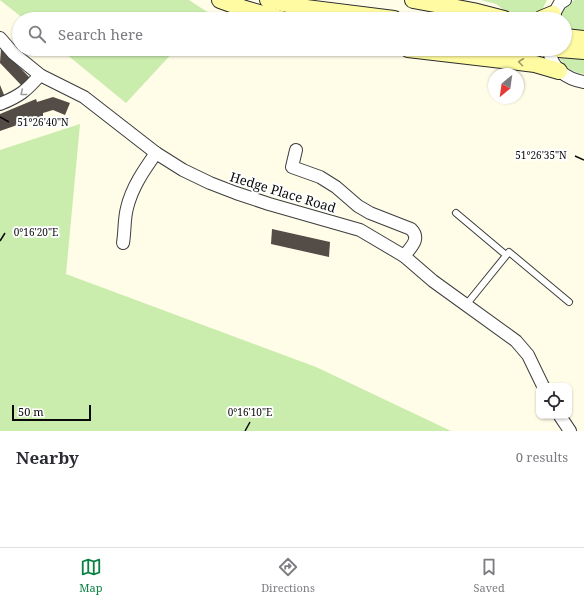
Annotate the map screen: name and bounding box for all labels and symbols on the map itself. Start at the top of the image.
one-way arrow [518,58,524,67]
north arrow [488,68,524,104]
one-way arrow [20,89,27,96]
text: 51°26'40"N [17,115,69,129]
text: 51°26'35"N [515,148,567,162]
street label: Hedge Place Road [228,167,338,217]
text: 0°16'20"E [14,225,58,239]
scale bar [12,403,91,422]
text: 0°16'10"E [228,405,272,419]

